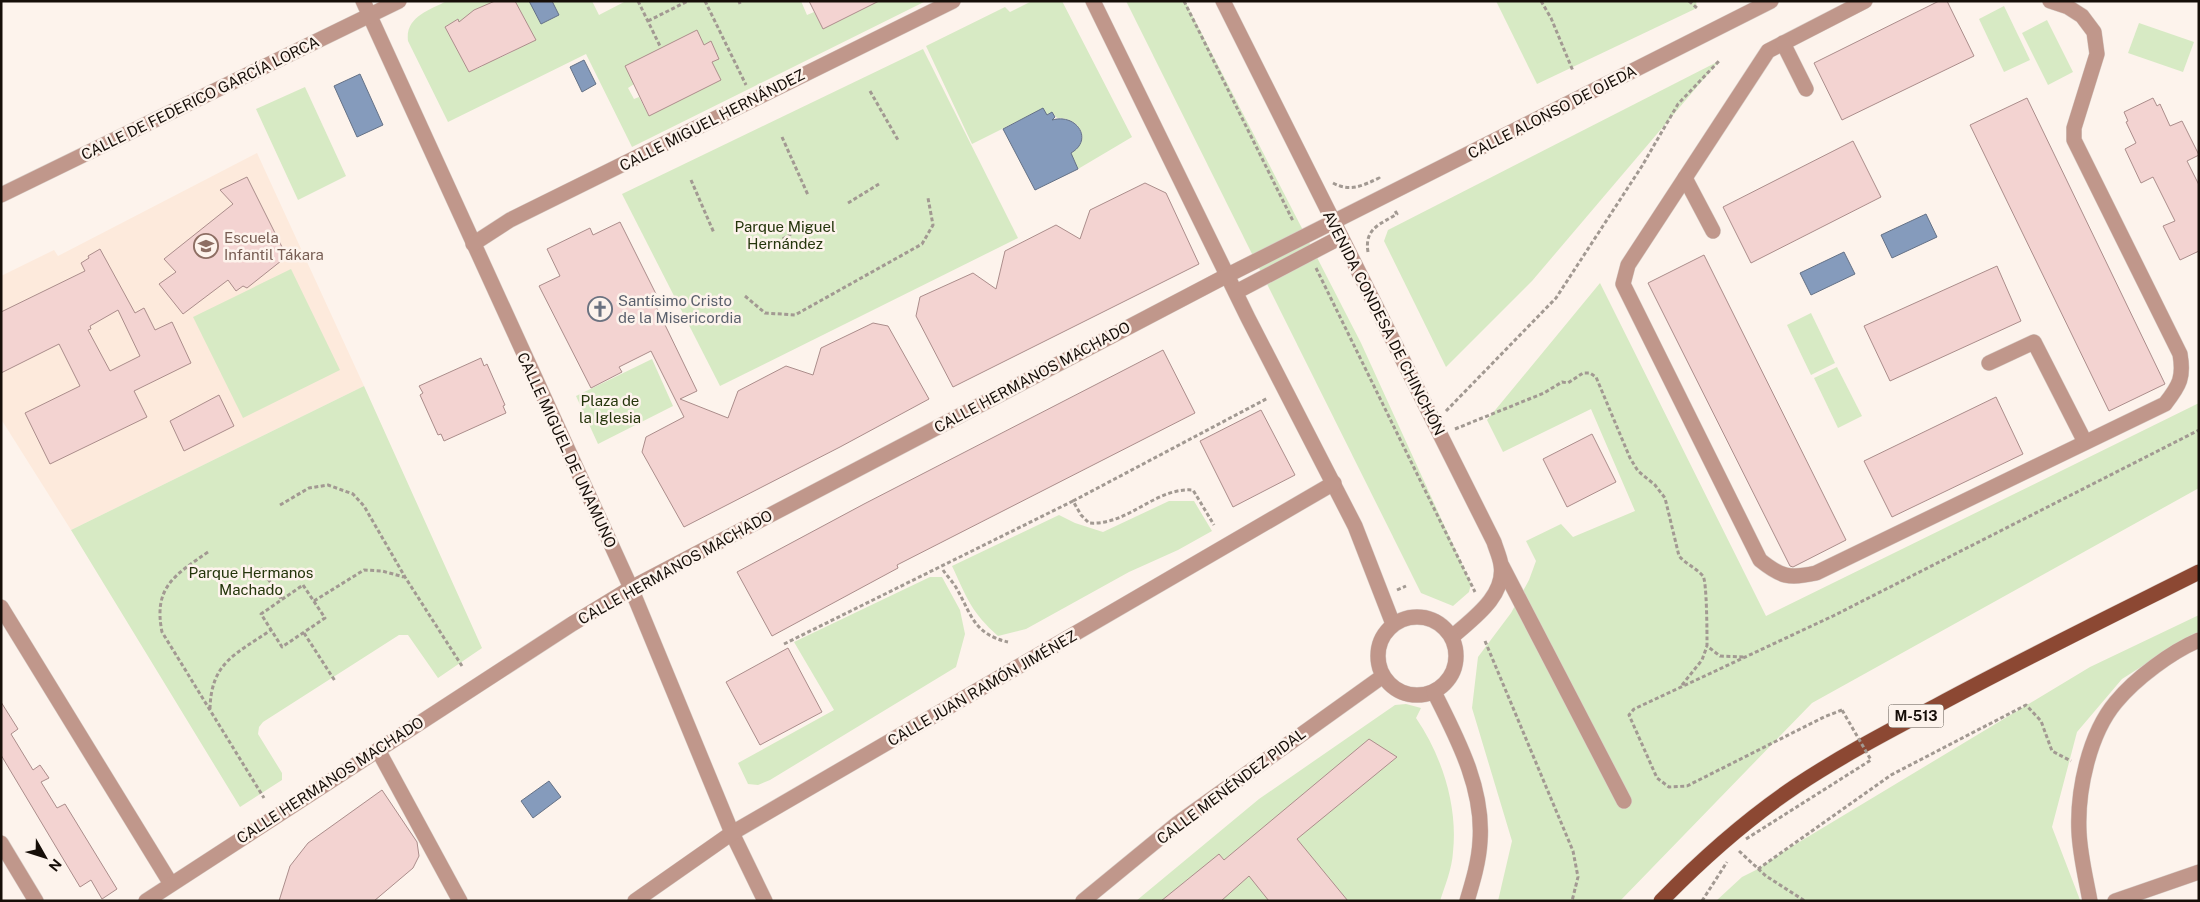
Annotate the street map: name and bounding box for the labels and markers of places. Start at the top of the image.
place label: Escuela Infantil Tákara [224,229,324,263]
school or university icon: Escuela Infantil Tákara [193,233,219,259]
place label: Santísimo Cristo de la Misericordia [618,292,741,326]
church icon: Santísimo Cristo de la Misericordia [587,296,613,322]

